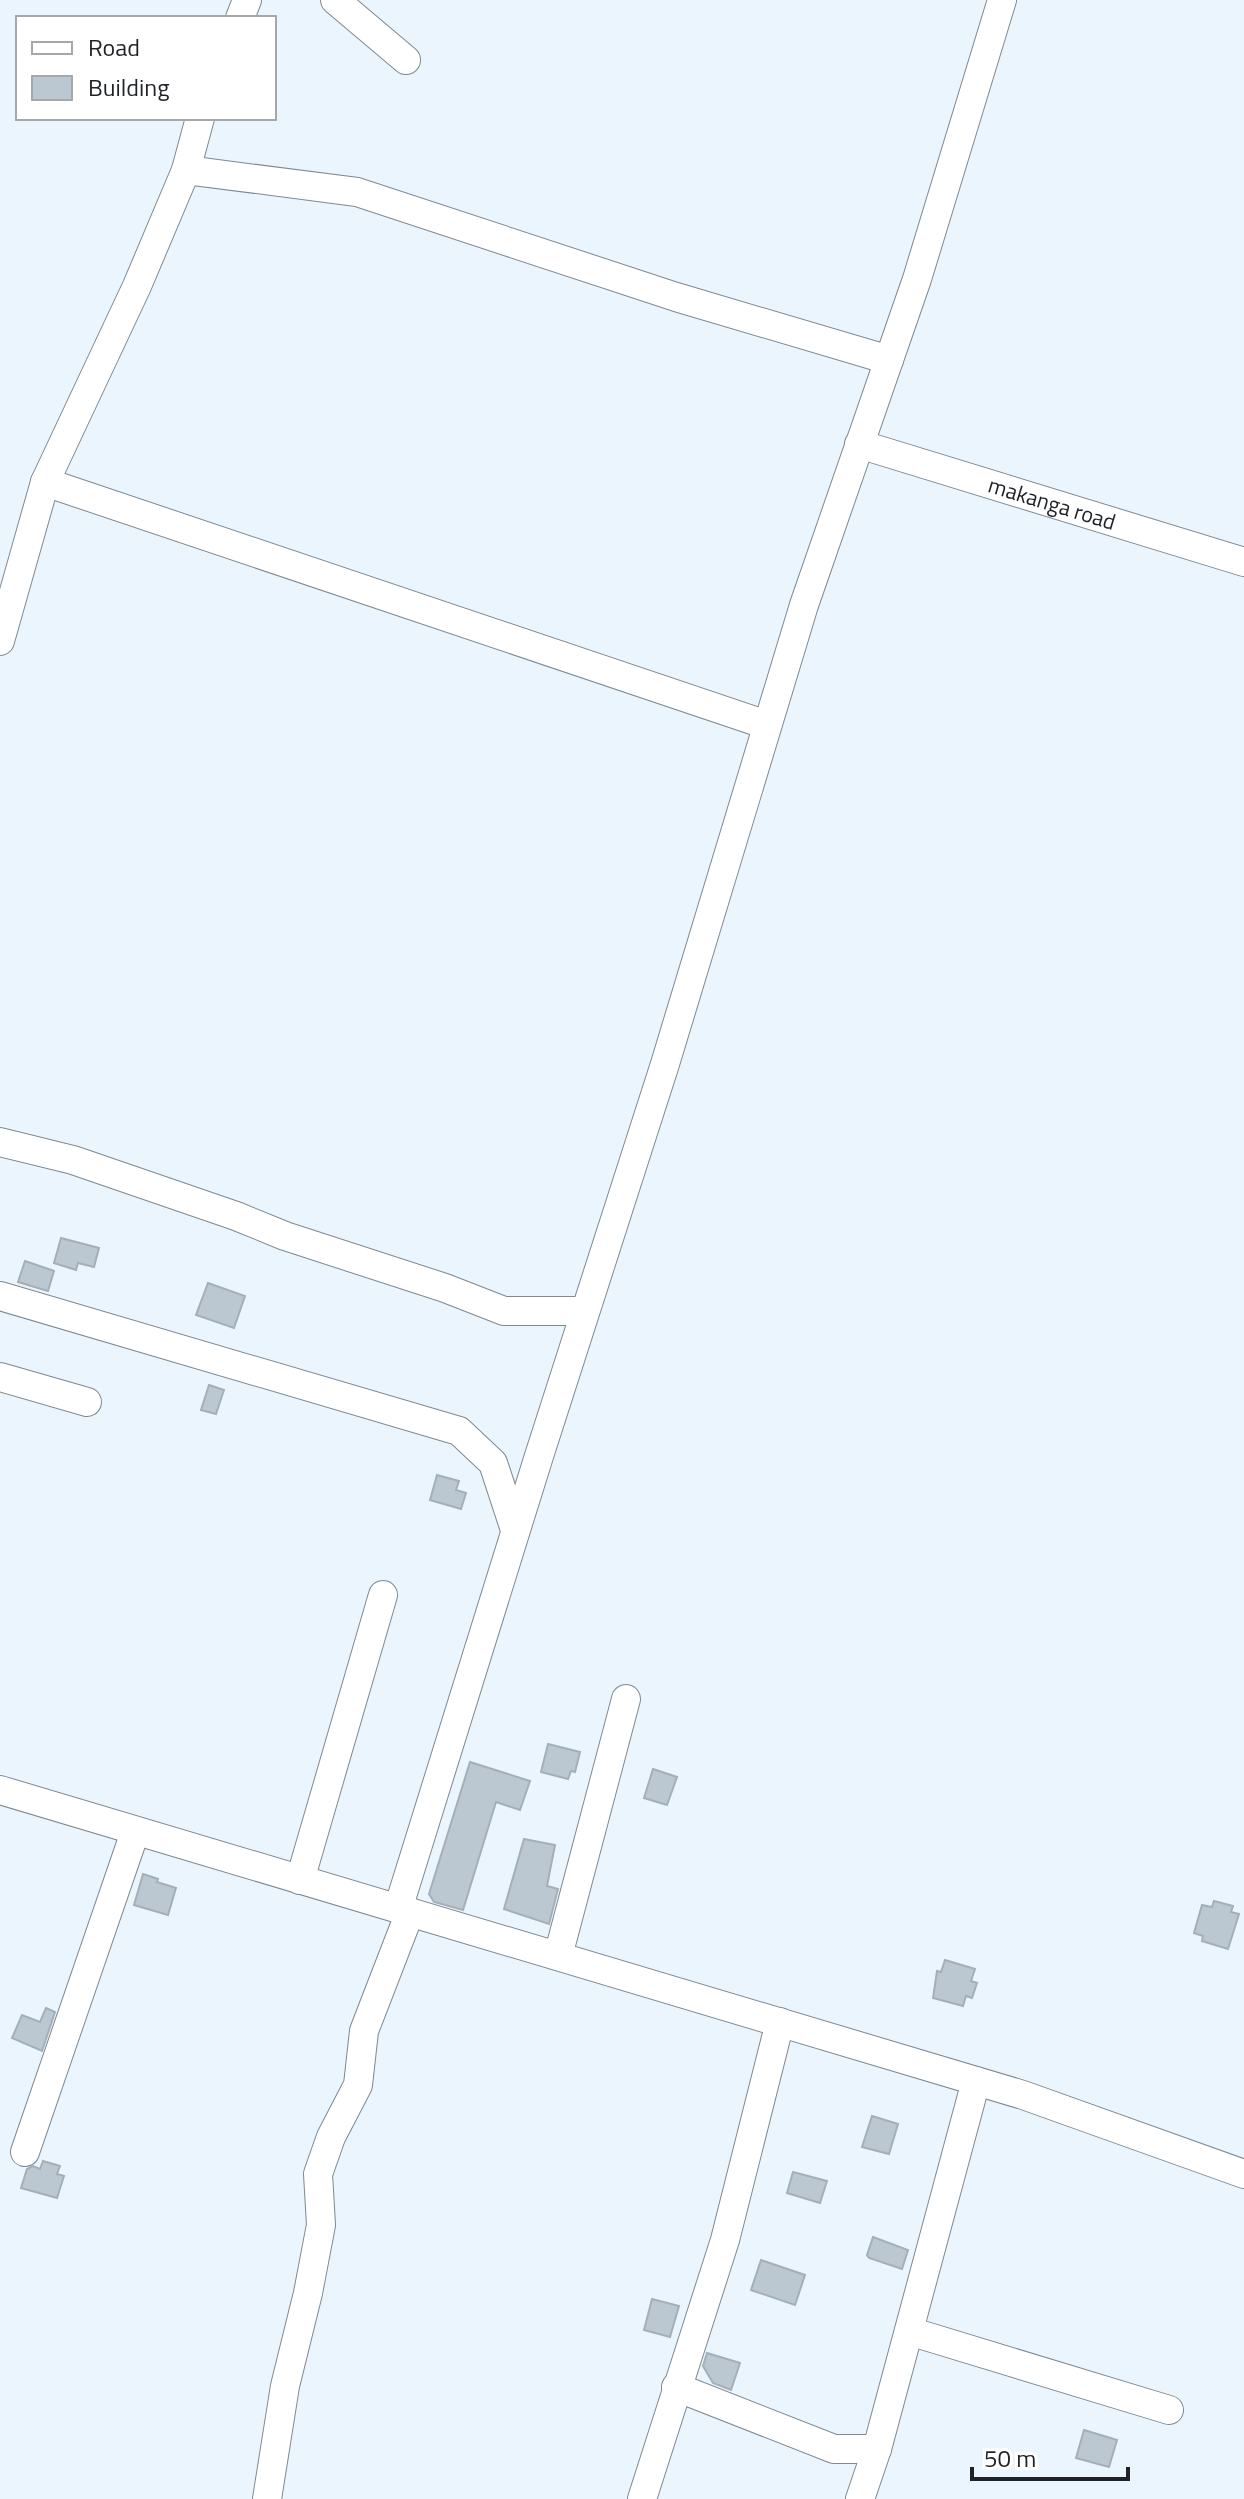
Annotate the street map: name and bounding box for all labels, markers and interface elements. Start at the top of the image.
legend [16,16,276,120]
text: Road [88,29,140,65]
text: Building [88,69,170,105]
street label: makanga road [984,468,1120,539]
scale bar [972,2431,1128,2481]
text: 50 m [984,2440,1036,2476]

